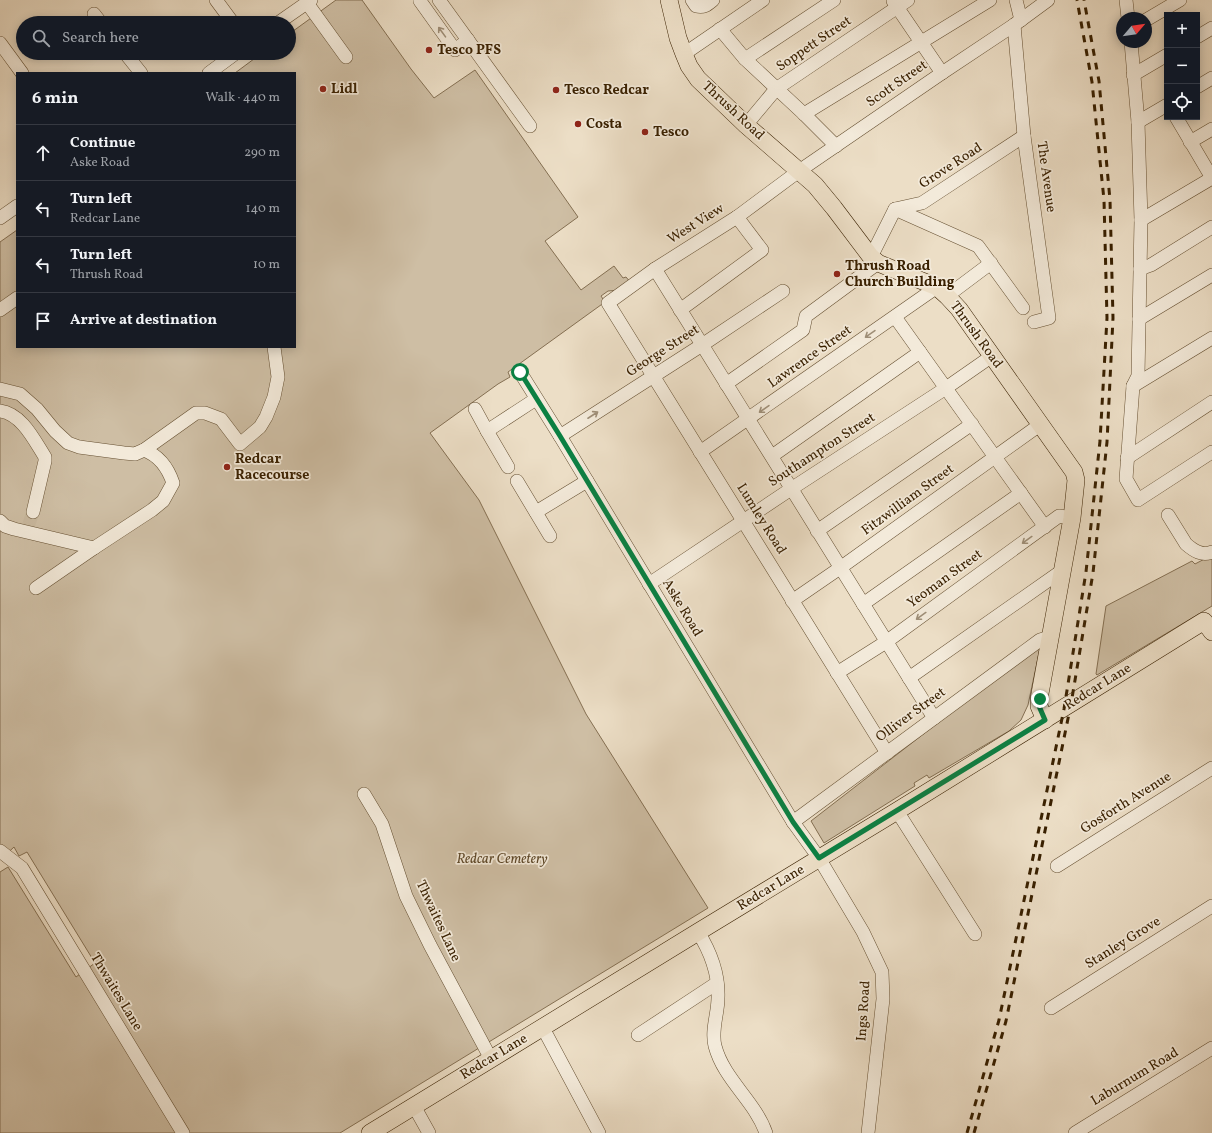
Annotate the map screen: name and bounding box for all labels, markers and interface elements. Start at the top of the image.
street label: Soppett Street [773,12,855,76]
north arrow [1116,12,1152,48]
map controls [1164,12,1200,120]
button: + [1164,12,1200,48]
search box [16,16,296,60]
icon: search [30,27,52,49]
one-way arrow [438,27,446,38]
text: Search here [62,28,139,49]
place label: Tesco PFS [437,41,501,60]
marker: Tesco PFS [424,45,434,55]
button: − [1164,48,1200,84]
street label: Scott Street [863,56,931,112]
street label: Thrush Road [698,77,768,145]
place label: Lidl [331,80,358,99]
place label: Tesco Redcar [564,81,649,100]
marker: Lidl [318,84,328,94]
button: locate [1164,84,1200,120]
marker: Tesco Redcar [551,85,561,95]
text: 6 min [32,87,78,110]
text: Walk · 440 m [205,89,280,107]
place label: Costa [586,115,623,134]
marker: Costa [573,119,583,129]
place label: Tesco [653,123,689,142]
marker: Tesco [640,127,650,137]
text: Continue [70,133,135,154]
street label: Grove Road [916,138,986,193]
street label: The Avenue [1032,140,1060,214]
icon: ahead [32,142,54,164]
text: 290 m [244,144,280,162]
text: Aske Road [70,154,130,172]
text: Turn left [70,189,132,210]
icon: left [32,198,54,220]
street label: West View [664,199,728,249]
text: 140 m [246,200,280,218]
text: Redcar Lane [70,210,140,228]
text: Turn left [70,245,132,266]
icon: left [32,254,54,276]
text: 10 m [253,256,280,274]
place label: Thrush Road Church Building [845,257,955,292]
text: Thrush Road [70,266,143,284]
marker: Thrush Road Church Building [832,269,842,279]
street label: Thrush Road [945,298,1007,373]
icon: arrive [32,310,54,332]
text: Arrive at destination [70,310,217,331]
street label: George Street [623,320,703,382]
street label: Lawrence Street [764,321,856,393]
one-way arrow [865,330,876,338]
route start [511,363,529,381]
one-way arrow [759,405,770,413]
street label: Southampton Street [765,408,879,492]
one-way arrow [587,411,598,419]
place label: Redcar Racecourse [235,450,310,485]
street label: Fitzwilliam Street [858,460,958,540]
marker: Redcar Racecourse [222,462,232,472]
street label: Lumley Road [732,480,790,558]
one-way arrow [1021,536,1032,544]
street label: Yeoman Street [903,545,987,613]
street label: Aske Road [657,576,707,641]
one-way arrow [916,612,927,620]
street label: Redcar Lane [1061,659,1135,715]
street label: Olliver Street [872,683,950,747]
route end [1031,690,1049,708]
street label: Gosforth Avenue [1077,767,1175,839]
park label: Redcar Cemetery [456,850,548,869]
street label: Redcar Lane [734,860,809,916]
street label: Thwaites Lane [411,877,465,965]
street label: Stanley Grove [1082,912,1165,974]
street label: Thwaites Lane [85,950,147,1035]
street label: Ings Road [852,980,876,1042]
street label: Redcar Lane [457,1029,532,1085]
street label: Laburnum Road [1088,1043,1183,1111]

